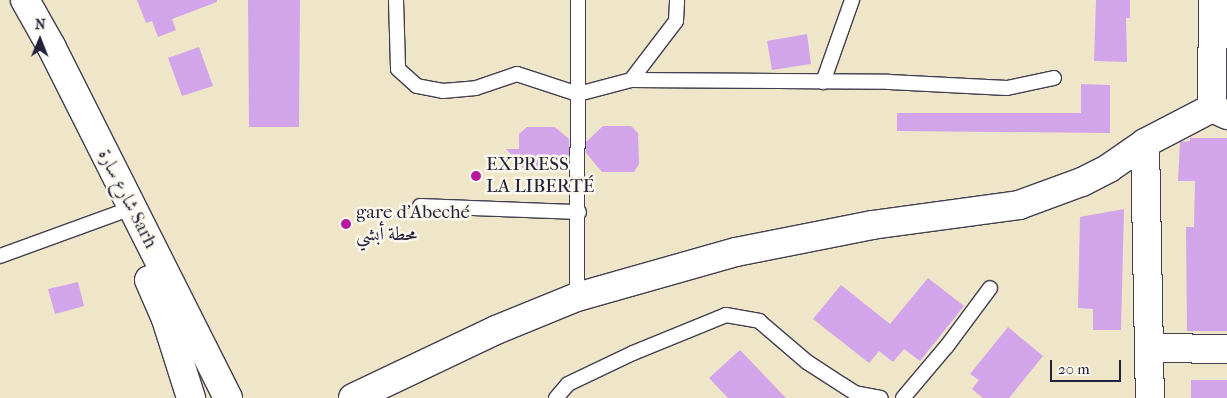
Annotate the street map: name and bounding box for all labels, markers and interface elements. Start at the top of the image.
north arrow [15,15,65,65]
text: N [35,16,46,33]
street label: شارع سارة Sarh [92,146,162,252]
place label: EXPRESS LA LIBERTÉ [486,154,594,198]
marker: EXPRESS LA LIBERTÉ [470,170,482,182]
place label: gare d'Abeché محطة أبشي [356,202,470,246]
marker: gare d'Abeché محطة أبشي [340,218,352,230]
scale bar [1052,350,1123,382]
text: 20 m [1058,360,1090,378]

